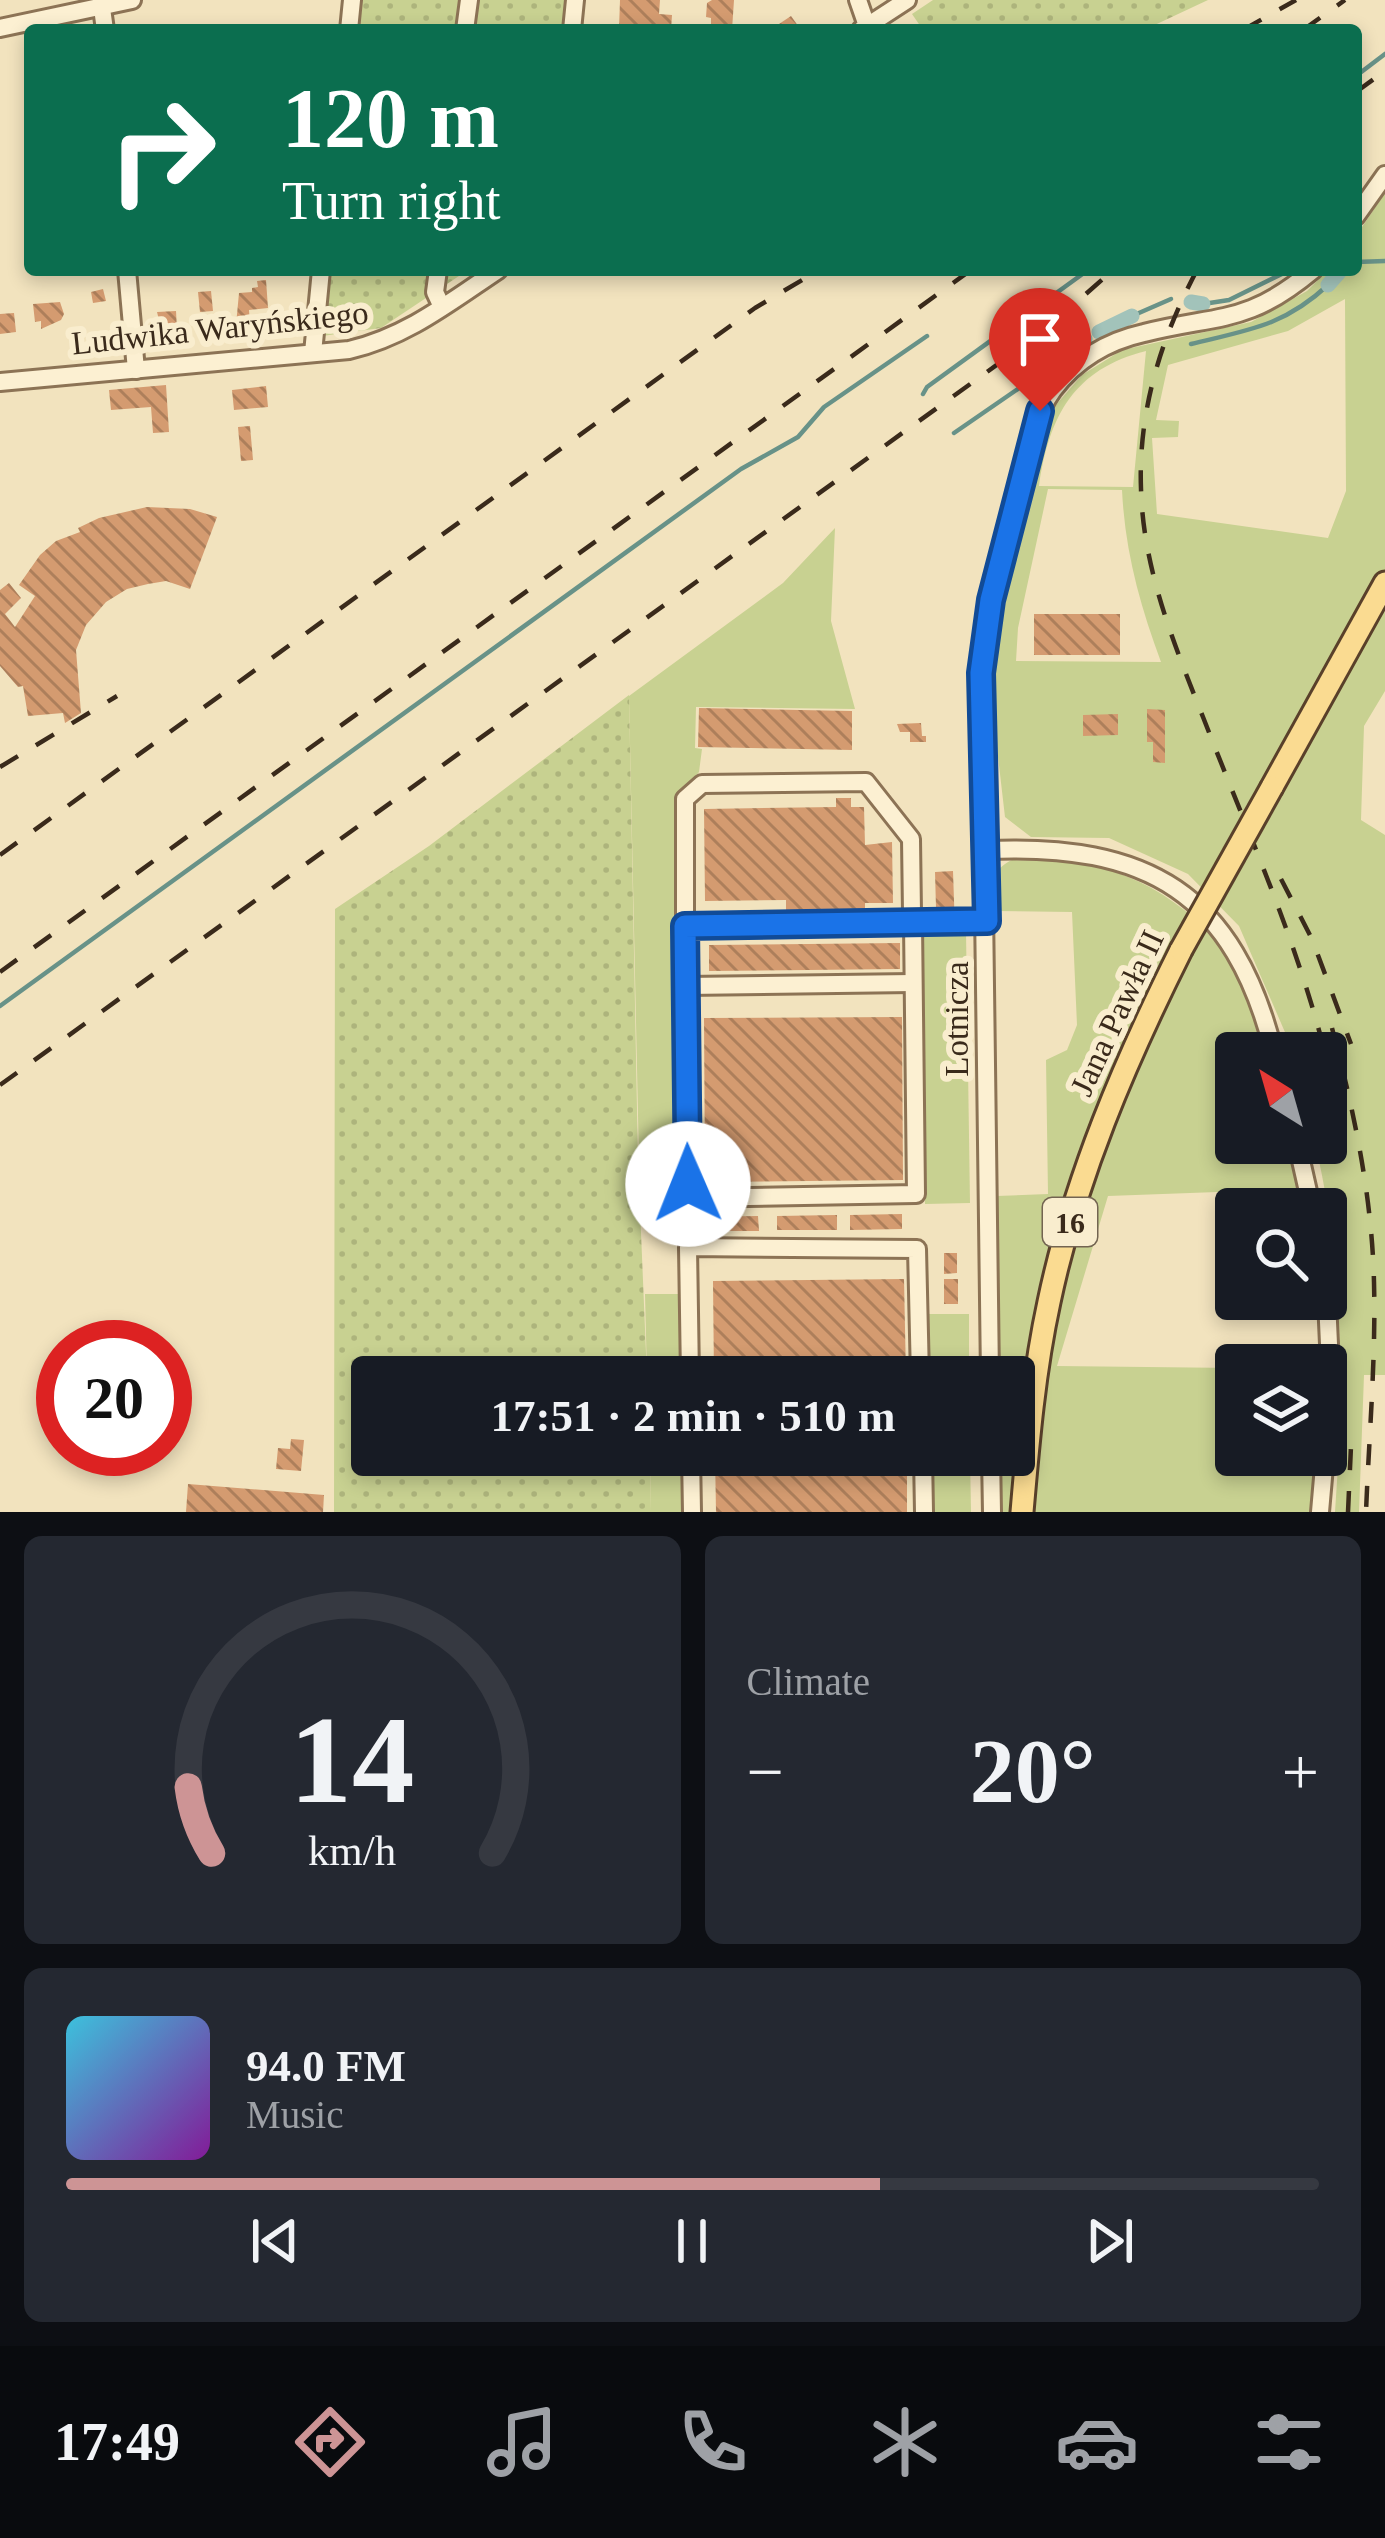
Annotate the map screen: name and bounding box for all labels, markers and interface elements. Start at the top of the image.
icon: right [84,72,240,228]
text: 120 m [282,72,499,165]
text: Turn right [282,171,501,231]
pin [989,288,1091,411]
street label: Ludwika Waryńskiego [70,295,370,361]
icon: arrive [1007,306,1073,372]
street label: Jana Pawła II [1063,925,1171,1101]
street label: Lotnicza [939,961,975,1077]
north arrow [1215,1032,1347,1164]
map controls [1215,1032,1347,1476]
position arrow [625,1121,751,1247]
button: search [1215,1188,1347,1320]
road number: 16 [1043,1198,1097,1246]
speed limit sign: 20 [36,1320,192,1476]
button: layers [1215,1344,1347,1476]
text: 17:51 · 2 min · 510 m [491,1391,896,1441]
text: Climate [747,1660,870,1703]
text: 14 [290,1691,415,1829]
text: 20° [970,1722,1096,1821]
text: − [747,1735,784,1808]
text: + [1282,1735,1319,1808]
text: km/h [308,1827,396,1874]
text: 94.0 FM [246,2041,406,2091]
text: Music [246,2093,344,2136]
icon: previous [242,2208,308,2274]
icon: pause [659,2208,725,2274]
icon: next [1077,2208,1143,2274]
icon: directions [288,2400,372,2484]
icon: music [480,2400,564,2484]
icon: phone [671,2400,755,2484]
icon: climate [863,2400,947,2484]
icon: car [1055,2400,1139,2484]
icon: filters [1247,2400,1331,2484]
text: 17:49 [54,2412,180,2472]

